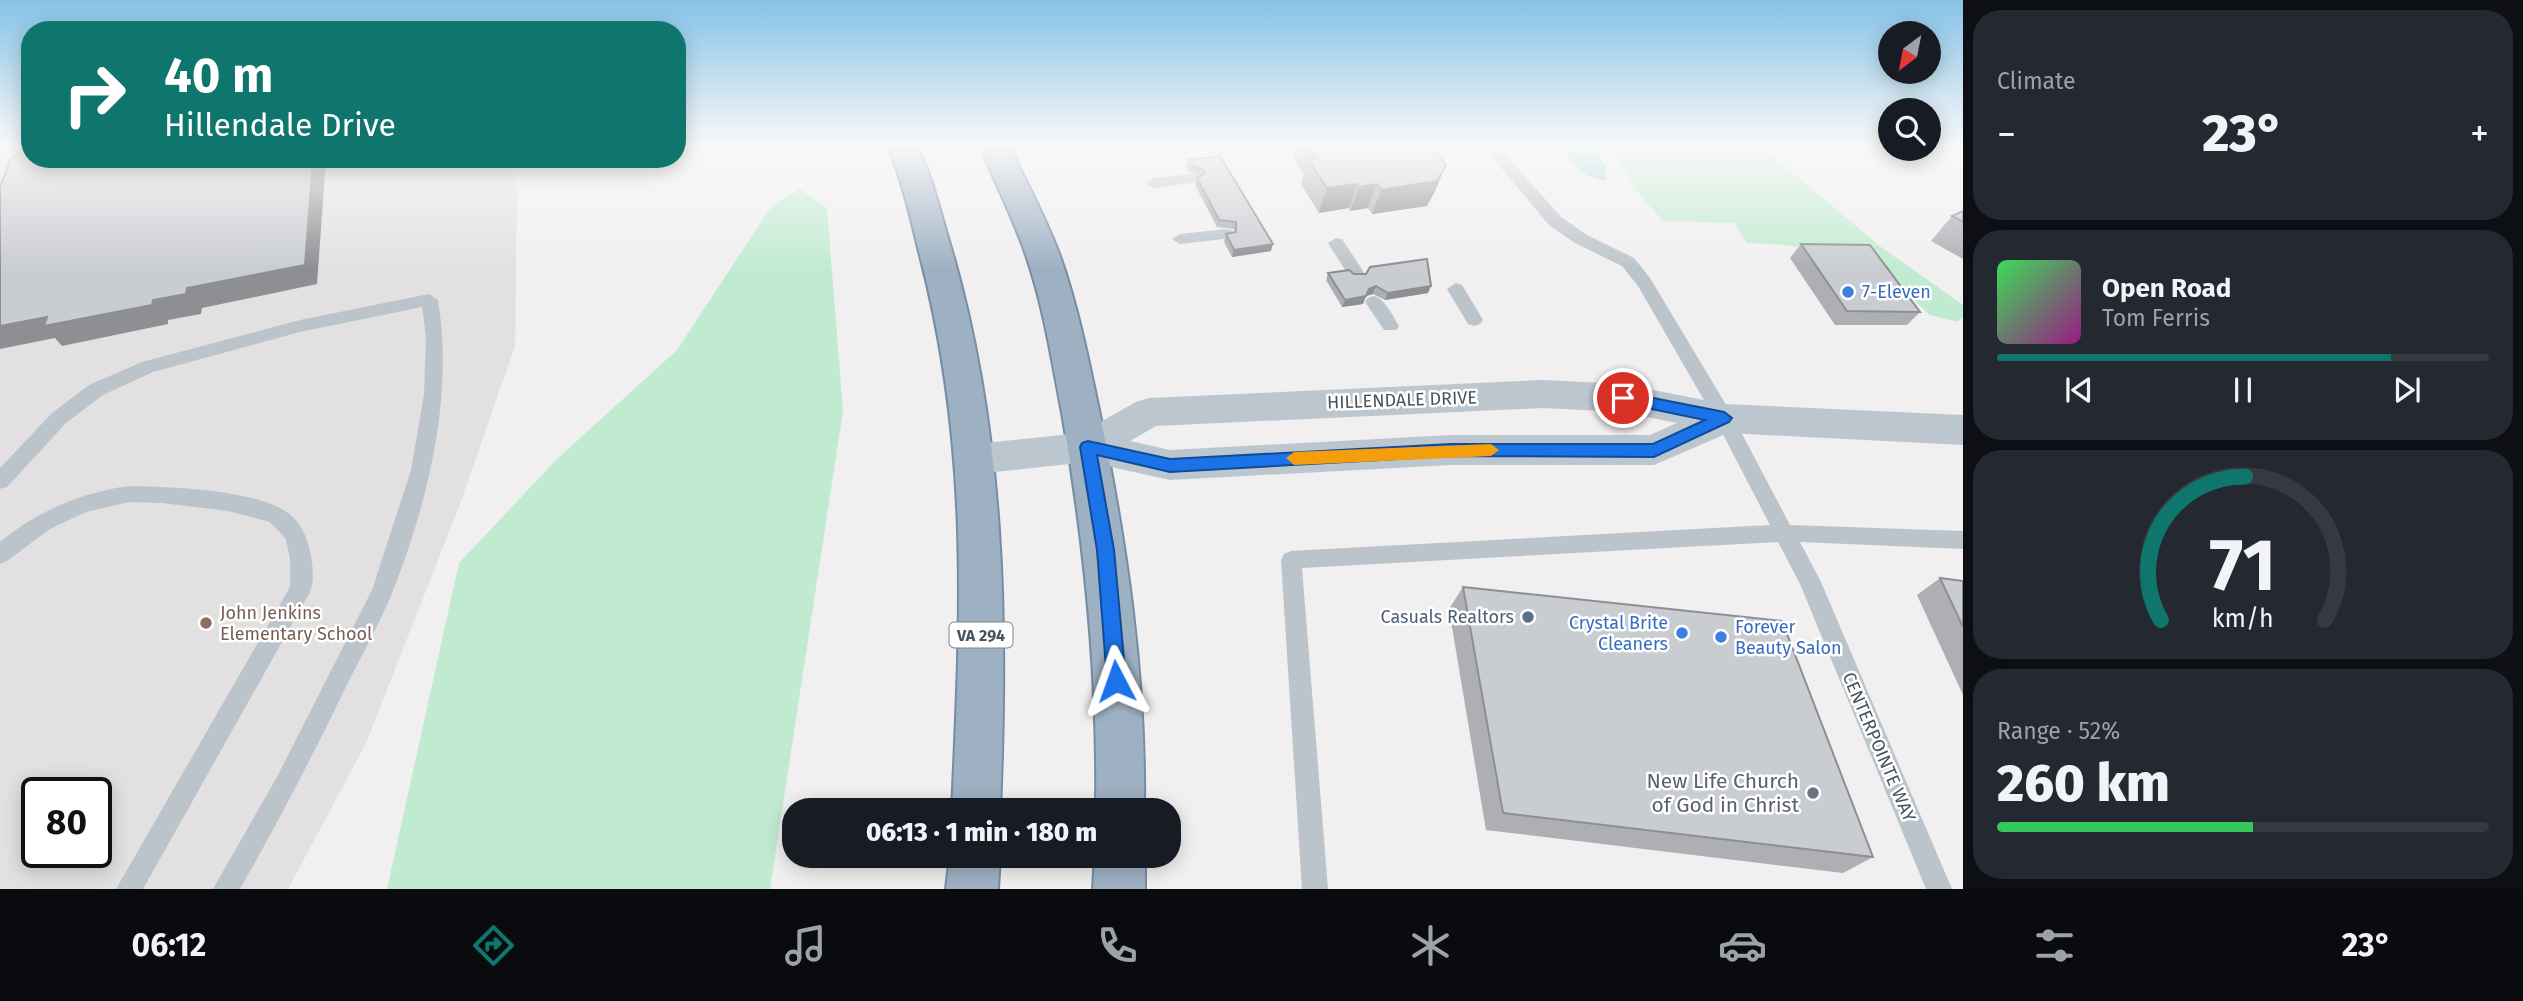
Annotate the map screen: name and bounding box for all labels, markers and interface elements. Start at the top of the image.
north arrow [1878,21,1941,84]
map controls [1878,21,1941,161]
text: 40 m [164,46,273,105]
icon: right [49,49,140,140]
text: Climate [1997,67,2076,95]
button: search [1878,98,1941,161]
text: 23° [2202,102,2284,165]
text: Hillendale Drive [164,106,396,144]
text: − [1997,111,2016,157]
text: + [2470,111,2489,157]
text: Open Road [2102,273,2231,304]
place label: 7-Eleven [1862,281,1931,303]
marker: 7-Eleven [1840,284,1856,300]
text: Tom Ferris [2102,304,2210,332]
pin [1593,368,1653,428]
icon: previous [2060,371,2098,409]
icon: pause [2224,371,2262,409]
icon: next [2388,371,2426,409]
icon: arrive [1604,379,1642,417]
street label: HILLENDALE DRIVE [1327,386,1477,414]
text: 71 [2210,523,2276,610]
place label: John Jenkins Elementary School [220,602,372,645]
text: km/h [2212,604,2274,634]
place label: Casuals Realtors [1381,606,1514,628]
marker: Casuals Realtors [1520,609,1536,625]
place label: Crystal Brite Cleaners [1569,612,1668,655]
marker: John Jenkins Elementary School [198,615,214,631]
place label: Forever Beauty Salon [1735,616,1842,659]
road number: VA 294 [950,622,1012,648]
marker: Crystal Brite Cleaners [1674,625,1690,641]
marker: Forever Beauty Salon [1713,629,1729,645]
position arrow [1079,644,1153,718]
street label: CENTERPOINTE WAY [1838,669,1920,825]
text: Range · 52% [1997,717,2120,745]
text: 260 km [1997,752,2170,815]
place label: New Life Church of God in Christ [1646,768,1799,818]
speed limit sign: 80 [21,777,112,868]
marker: New Life Church of God in Christ [1805,785,1821,801]
text: 06:13 · 1 min · 180 m [866,817,1097,848]
icon: directions [469,921,518,970]
icon: music [781,921,830,970]
icon: phone [1093,921,1142,970]
icon: climate [1406,921,1455,970]
icon: car [1718,921,1767,970]
icon: filters [2030,921,2079,970]
text: 06:12 [132,926,206,964]
text: 23° [2342,926,2391,964]

